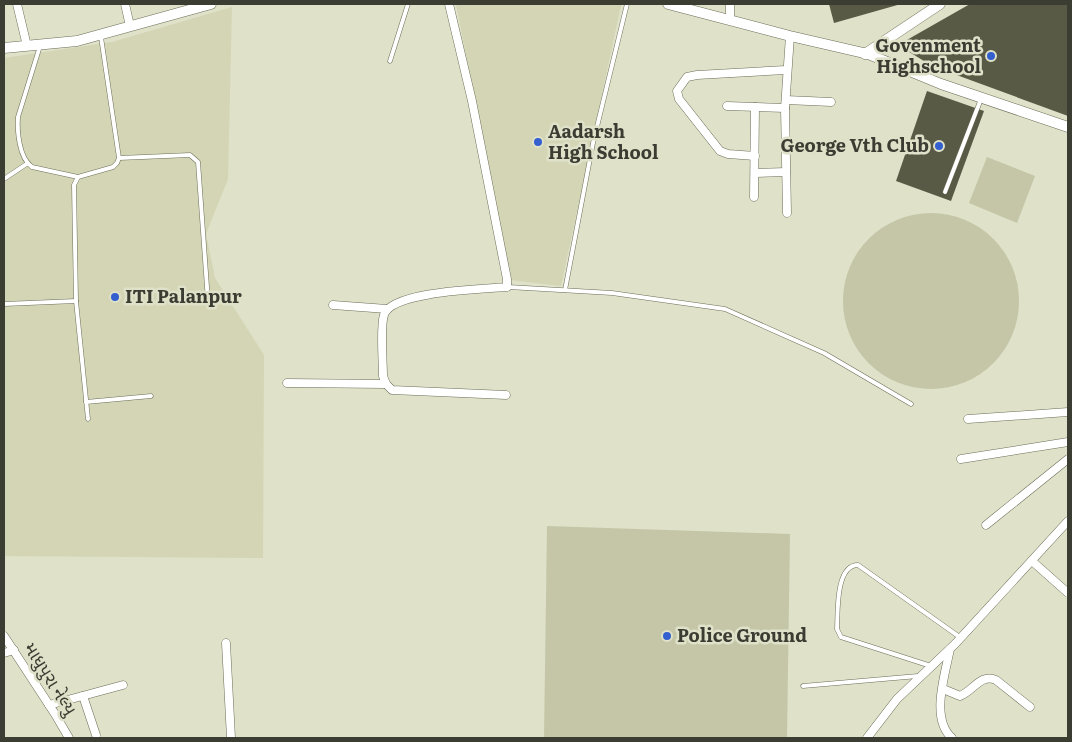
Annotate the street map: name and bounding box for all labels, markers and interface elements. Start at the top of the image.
place label: Govenment Highschool [875,31,981,79]
marker: Govenment Highschool [985,50,997,62]
place label: Aadarsh High School [548,117,659,165]
place label: George Vth Club [781,131,929,158]
marker: Aadarsh High School [532,136,544,148]
marker: George Vth Club [933,140,945,152]
place label: ITI Palanpur [125,282,242,309]
marker: ITI Palanpur [109,291,121,303]
place label: Police Ground [677,621,807,648]
marker: Police Ground [661,630,673,642]
street label: માધુપુરા નેલ્યુ [18,636,85,721]

